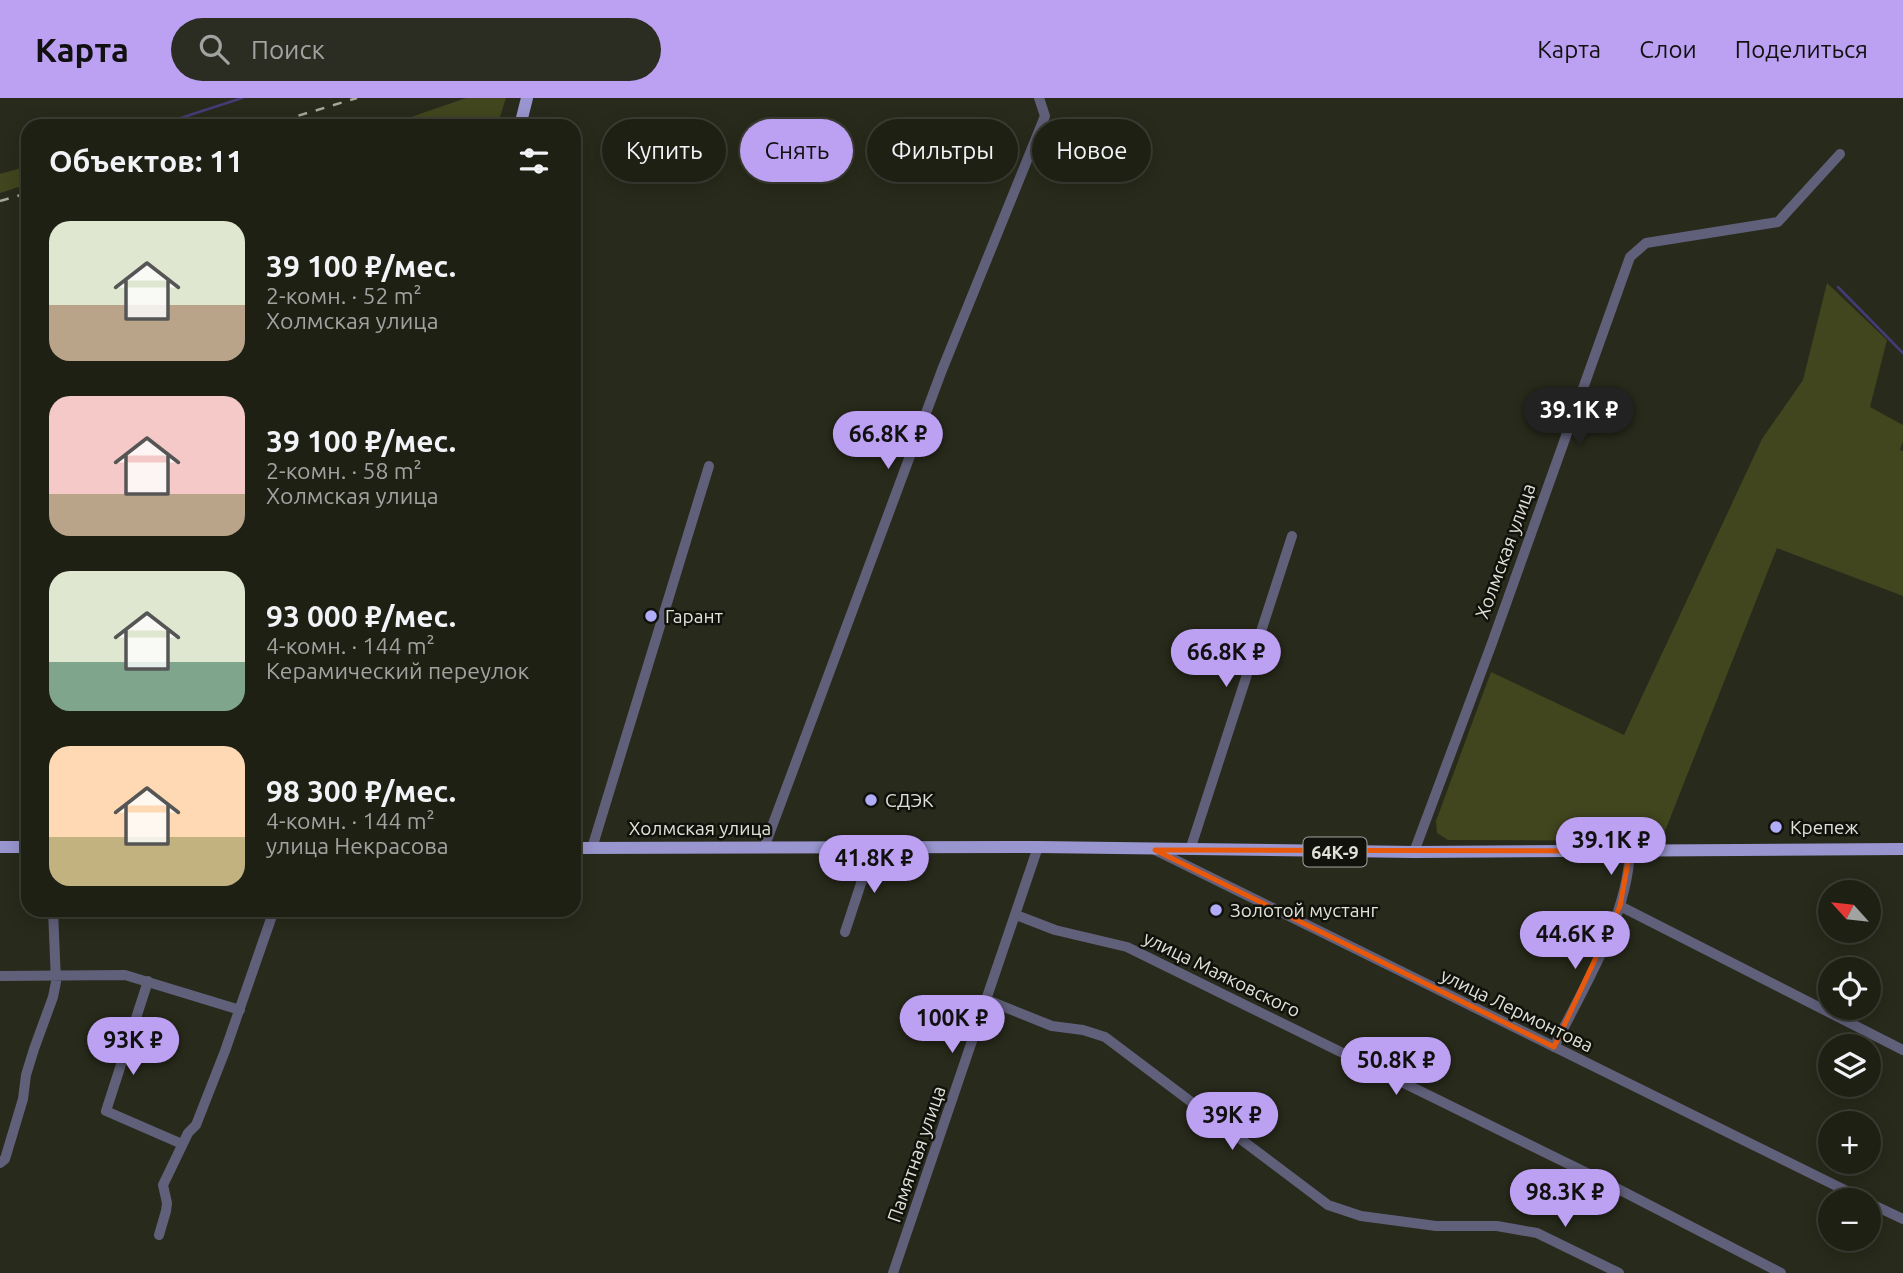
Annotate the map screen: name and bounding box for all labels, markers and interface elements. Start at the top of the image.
search box [171,18,661,81]
icon: search [195,30,233,68]
text: Карта [35,31,129,68]
text: Поиск [251,35,325,64]
text: Карта [1537,36,1601,63]
text: Слои [1639,36,1697,63]
text: Поделиться [1735,36,1868,63]
chip: Купить [602,119,726,182]
chip: Снять [740,119,853,182]
chip: Фильтры [867,119,1018,182]
chip: Новое [1032,119,1151,182]
icon: filters [515,142,553,180]
text: Объектов: 11 [49,144,243,178]
icon: home [105,249,189,333]
text: 39 100 ₽/мес. [266,249,456,283]
text: 2-комн. · 52 m² [266,283,422,308]
text: Холмская улица [266,308,439,333]
pin: 39.1K ₽ [1514,388,1644,447]
text: 39.1K ₽ [1540,397,1618,422]
pin: 66.8K ₽ [823,412,953,471]
text: 66.8K ₽ [849,421,927,446]
icon: home [105,424,189,508]
text: 39 100 ₽/мес. [266,424,456,458]
text: 2-комн. · 58 m² [266,458,422,483]
street label: Холмская улица [1470,480,1540,622]
text: Холмская улица [266,483,439,508]
icon: home [105,599,189,683]
text: 93 000 ₽/мес. [266,599,456,633]
place label: Гарант [665,605,724,627]
marker: Гарант [643,608,659,624]
pin: 66.8K ₽ [1161,630,1291,689]
text: 4-комн. · 144 m² [266,633,435,658]
text: 66.8K ₽ [1187,639,1265,664]
text: Керамический переулок [266,658,529,683]
icon: home [105,774,189,858]
text: 98 300 ₽/мес. [266,774,456,808]
place label: СДЭК [885,789,934,811]
marker: СДЭК [863,792,879,808]
text: 4-комн. · 144 m² [266,808,435,833]
place label: Крепеж [1790,816,1859,838]
street label: Холмская улица [629,817,771,839]
pin: 39.1K ₽ [1546,818,1676,877]
marker: Крепеж [1768,819,1784,835]
text: 39.1K ₽ [1572,827,1650,852]
text: улица Некрасова [266,833,449,858]
pin: 41.8K ₽ [809,836,939,895]
road number: 64К-9 [1304,838,1366,866]
text: 41.8K ₽ [835,845,913,870]
north arrow [1818,880,1881,943]
map controls [1818,880,1881,1251]
place label: Золотой мустанг [1230,899,1379,921]
marker: Золотой мустанг [1208,902,1224,918]
pin: 44.6K ₽ [1510,912,1640,971]
text: 44.6K ₽ [1536,921,1614,946]
street label: улица Маяковского [1140,926,1304,1022]
button: locate [1818,957,1881,1020]
street label: улица Лермонтова [1437,964,1597,1056]
pin: 100K ₽ [895,996,1009,1055]
text: 100K ₽ [916,1005,988,1030]
pin: 93K ₽ [84,1018,182,1077]
text: 93K ₽ [103,1027,163,1052]
button: layers [1818,1034,1881,1097]
pin: 50.8K ₽ [1331,1038,1461,1097]
text: 50.8K ₽ [1357,1047,1435,1072]
street label: Памятная улица [882,1083,950,1225]
pin: 39K ₽ [1183,1093,1281,1152]
text: 39K ₽ [1202,1102,1262,1127]
button: + [1818,1111,1881,1174]
pin: 98.3K ₽ [1500,1170,1630,1229]
text: 98.3K ₽ [1526,1179,1604,1204]
button: − [1818,1188,1881,1251]

